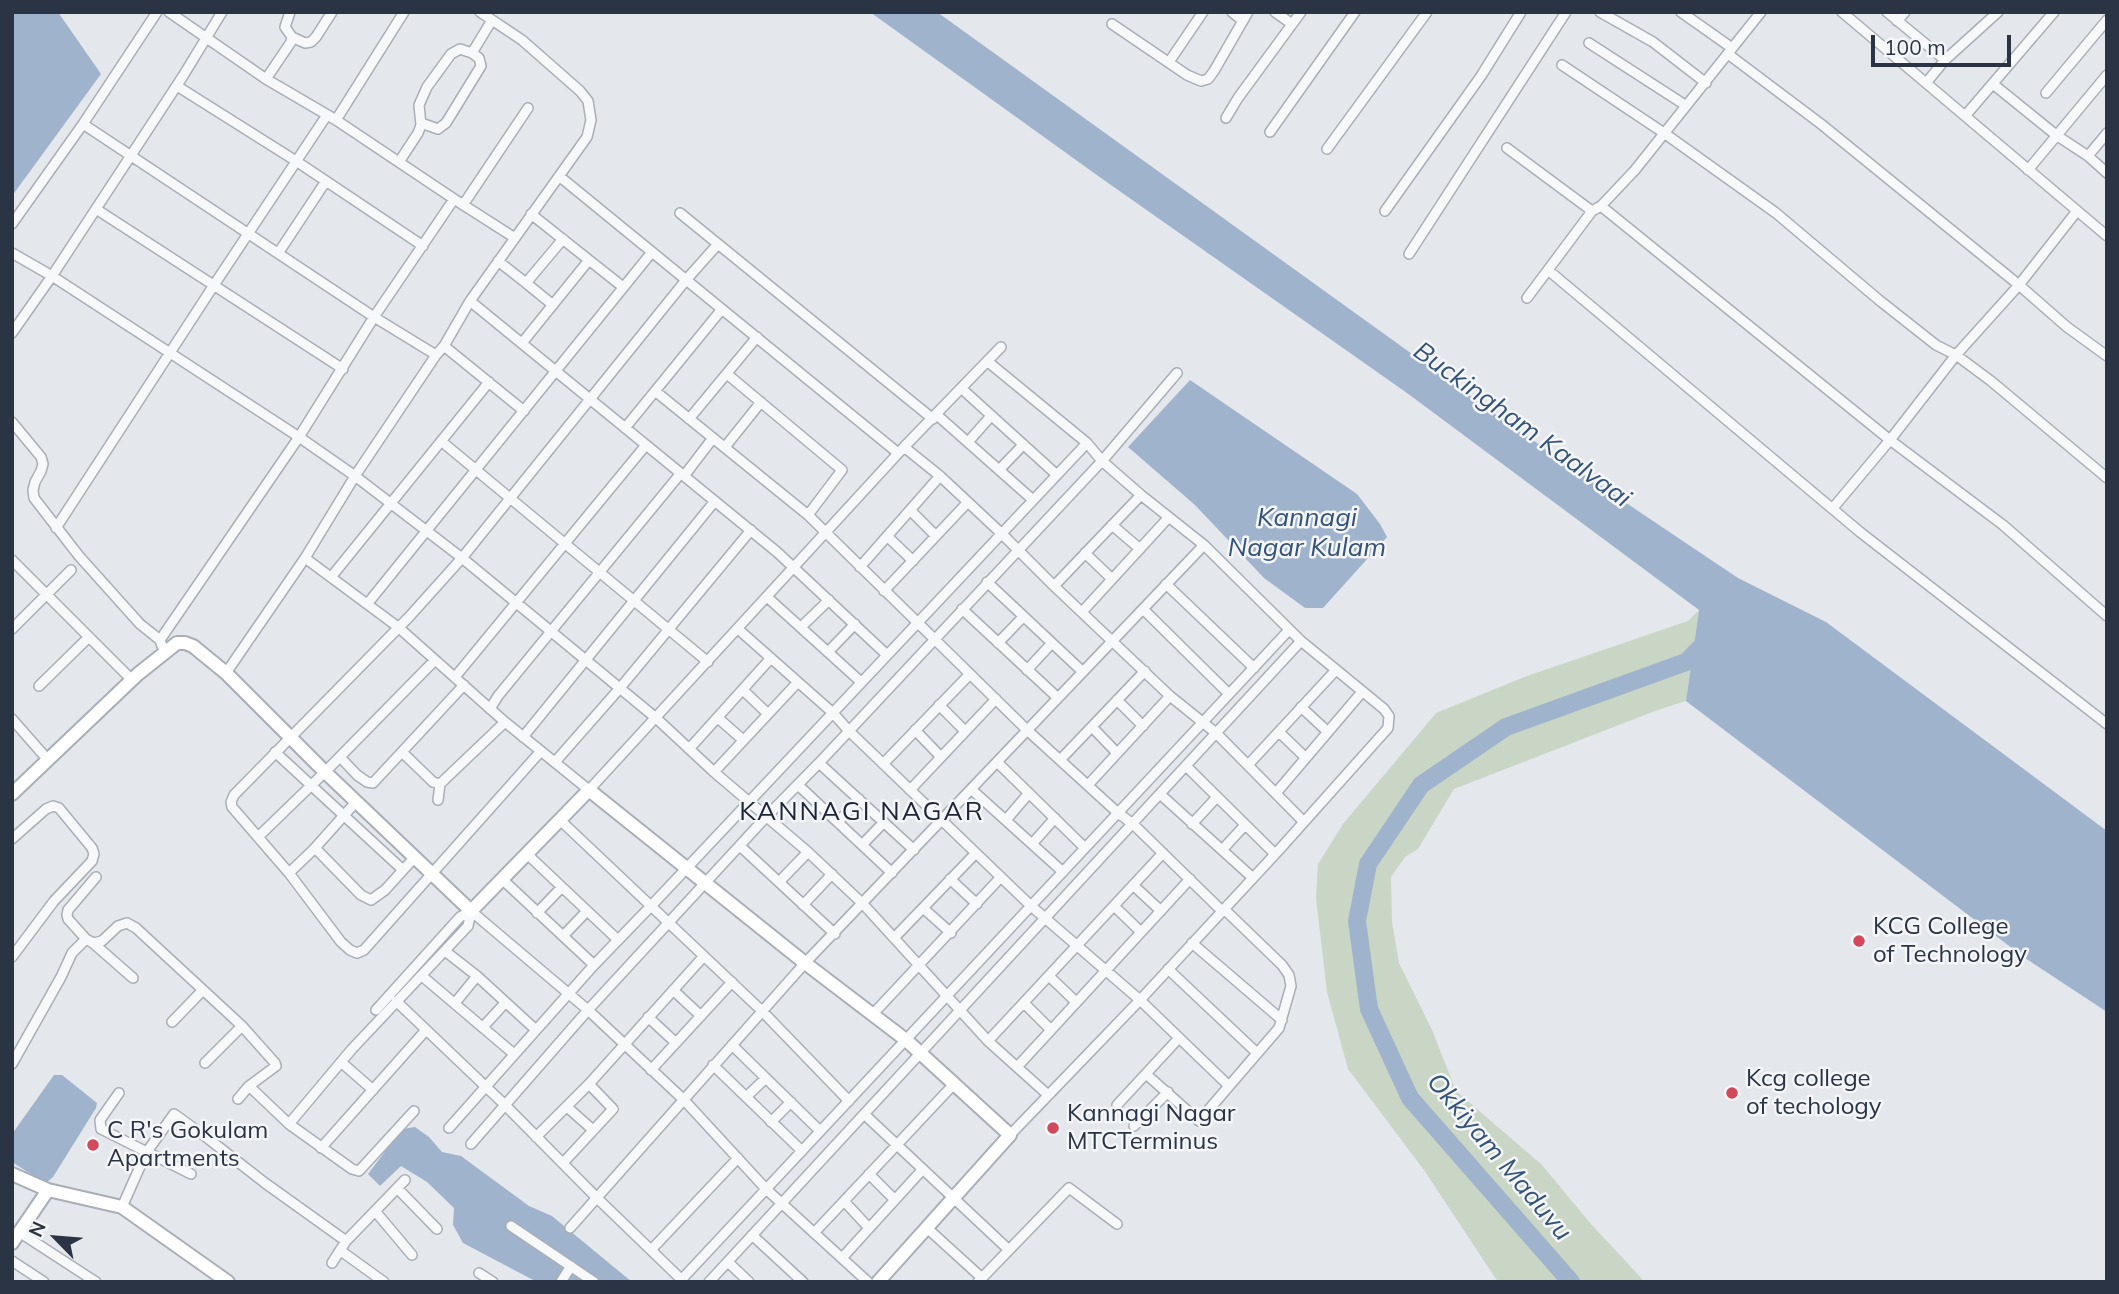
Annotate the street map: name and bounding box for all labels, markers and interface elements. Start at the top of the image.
scale bar [1874,21,2014,65]
text: 100 m [1884,34,1946,60]
water label: Buckingham Kaalvaai [1407,336,1637,514]
water label: Kannagi Nagar Kulam [1228,502,1386,564]
district label: KANNAGI NAGAR [741,796,983,828]
place label: KCG College of Technology [1873,913,2027,969]
marker: KCG College of Technology [1851,933,1867,949]
place label: Kcg college of techology [1746,1065,1882,1121]
water label: Okkiyam Maduvu [1420,1067,1578,1247]
marker: Kcg college of techology [1724,1085,1740,1101]
place label: Kannagi Nagar MTCTerminus [1067,1100,1236,1156]
place label: C R's Gokulam Apartments [107,1117,268,1173]
marker: Kannagi Nagar MTCTerminus [1045,1120,1061,1136]
marker: C R's Gokulam Apartments [85,1137,101,1153]
north arrow [21,1203,91,1273]
text: N [23,1218,51,1241]

